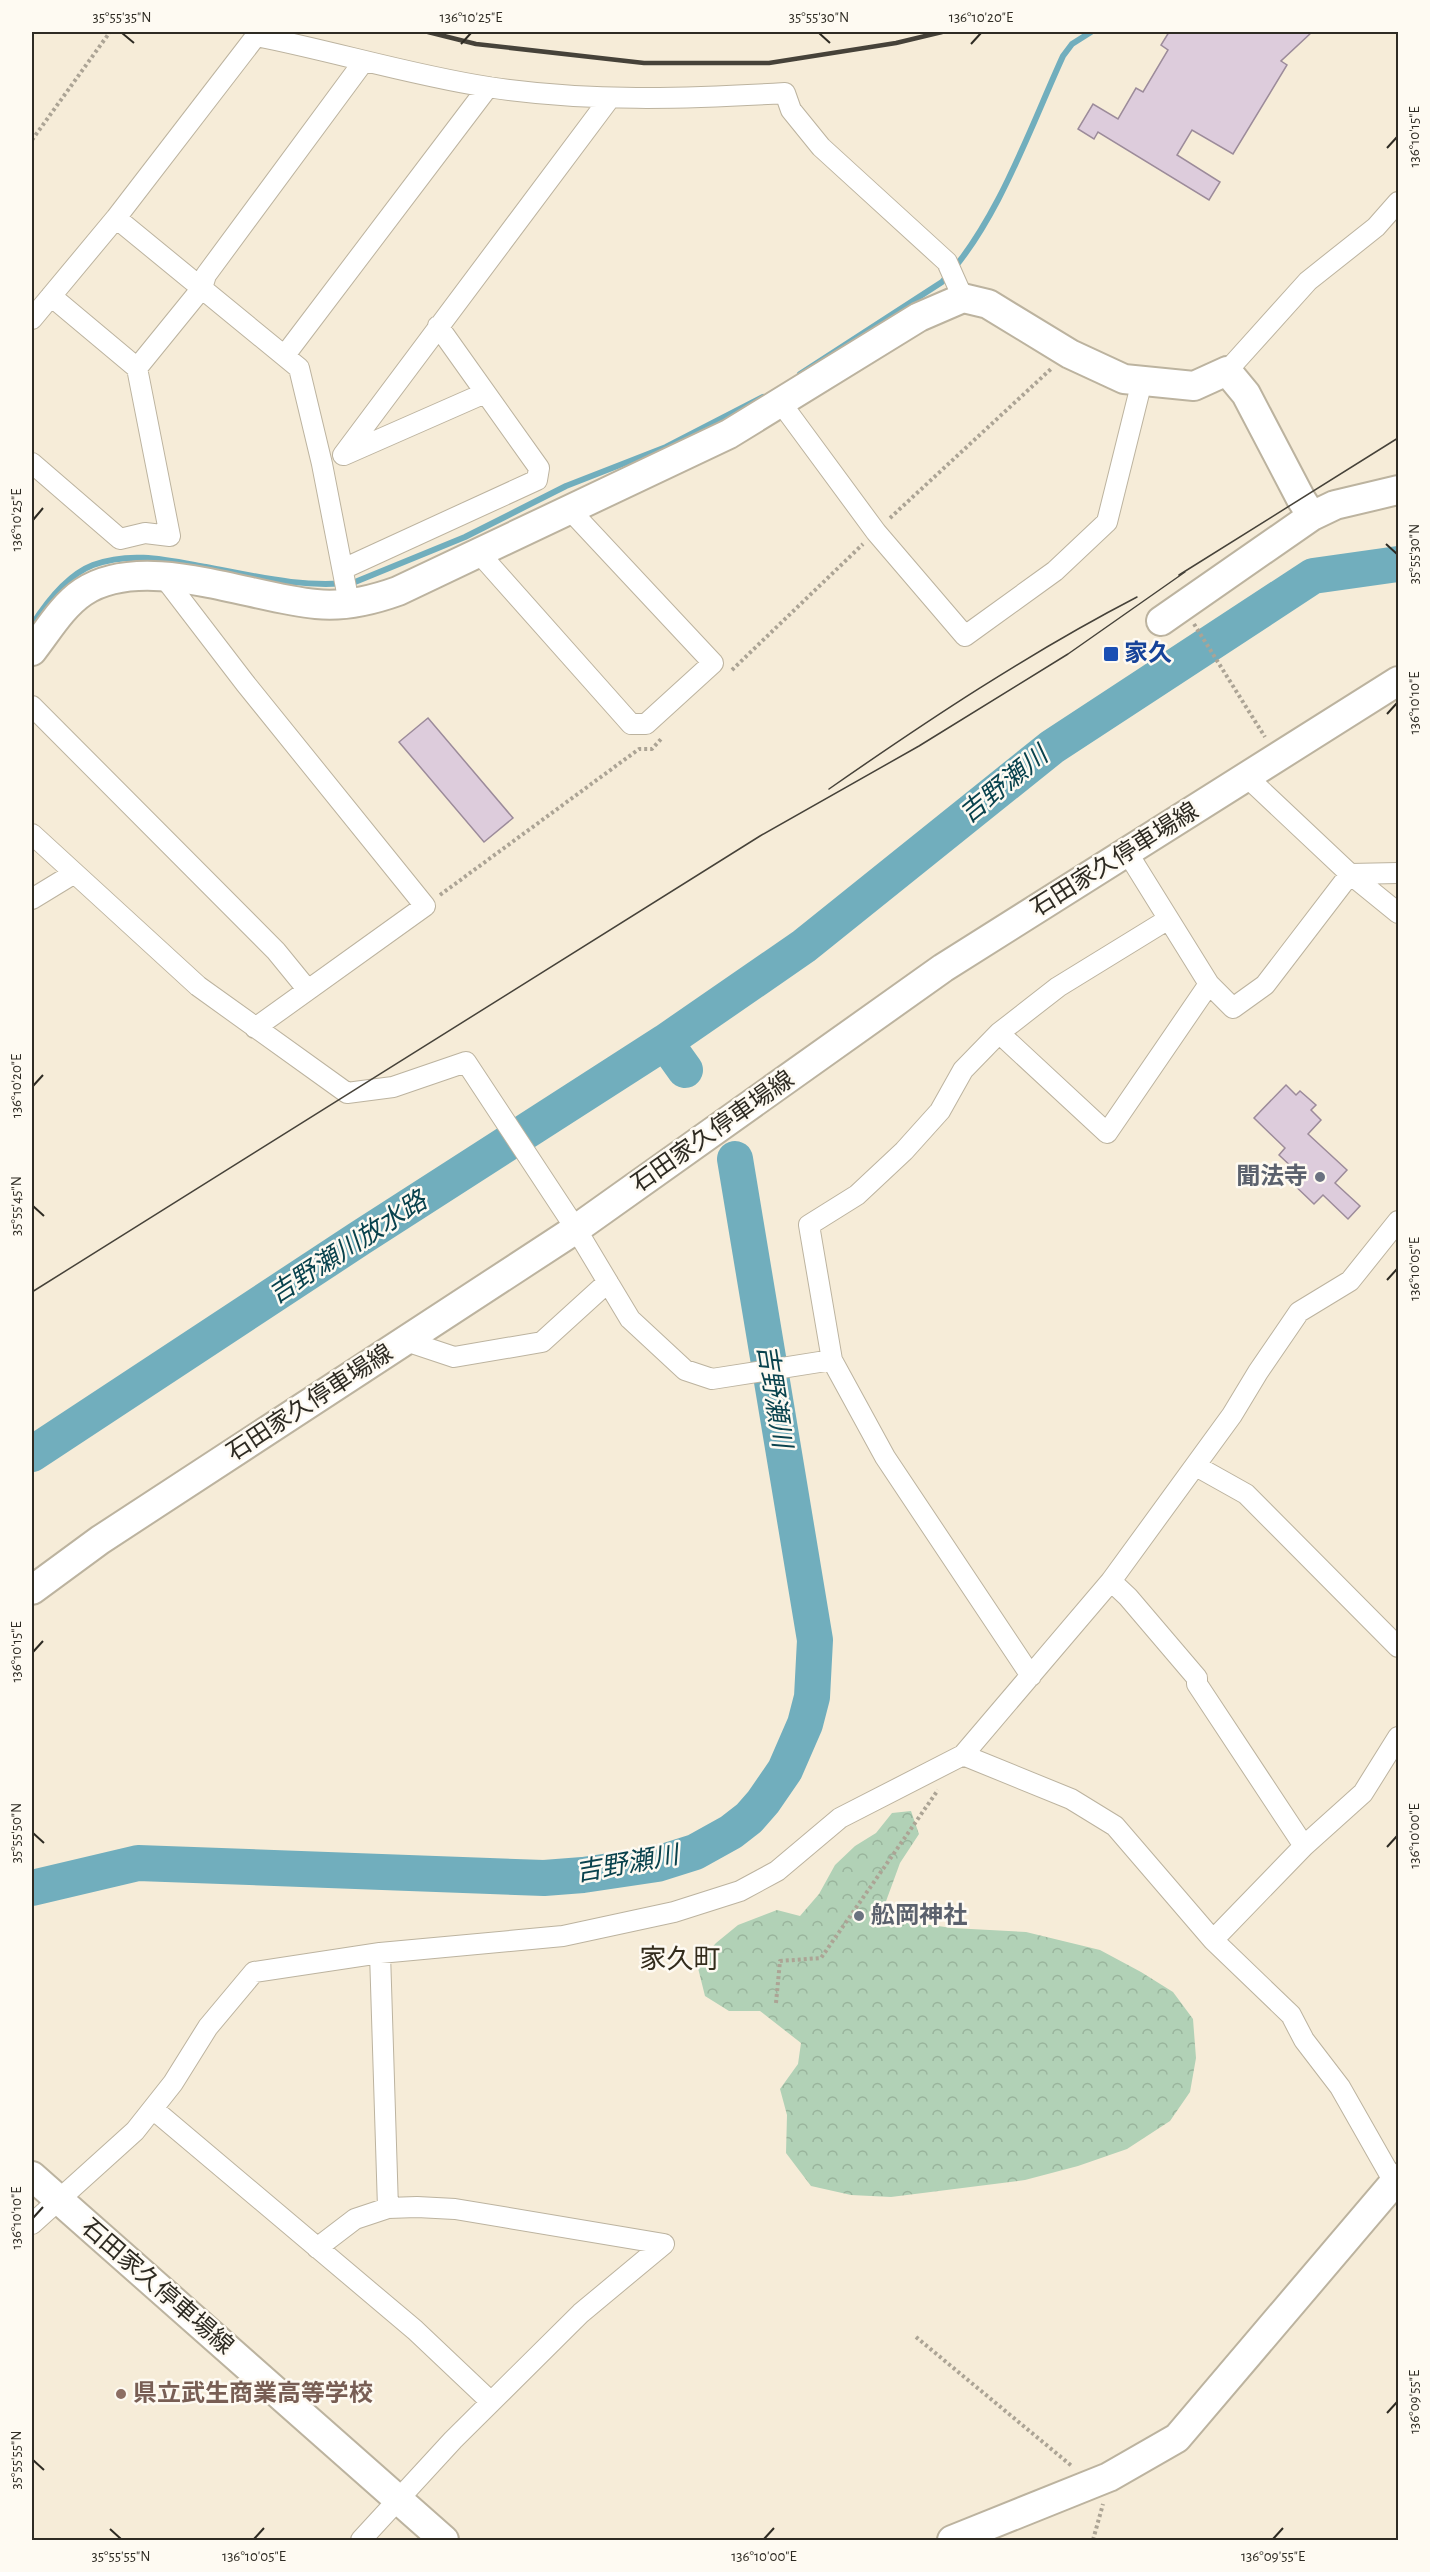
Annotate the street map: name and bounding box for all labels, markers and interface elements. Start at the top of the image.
text: 35°55'35"N [93,10,151,25]
text: 136°10'25"E [440,10,502,25]
text: 35°55'30"N [789,10,849,25]
text: 136°10'20"E [949,10,1013,25]
text: 136°10'15"E [1407,106,1422,168]
text: 136°10'25"E [9,489,24,551]
text: 35°55'30"N [1407,524,1422,584]
place label: 家久 [1124,640,1172,666]
marker: 家久 [1102,645,1120,663]
text: 136°10'10"E [1407,672,1422,734]
water label: 吉野瀬川 [955,740,1055,828]
street label: 石田家久停車場線 [1026,797,1203,921]
text: 136°10'20"E [9,1054,24,1118]
street label: 石田家久停車場線 [626,1065,799,1197]
place label: 聞法寺 [1236,1163,1308,1189]
marker: 聞法寺 [1313,1170,1327,1184]
text: 35°55'45"N [9,1176,24,1236]
water label: 吉野瀬川放水路 [264,1186,433,1308]
text: 136°10'05"E [1407,1237,1422,1301]
street label: 石田家久停車場線 [222,1339,397,1465]
water label: 吉野瀬川 [753,1342,796,1452]
text: 136°10'15"E [9,1621,24,1683]
text: 35°55'50"N [9,1803,24,1863]
text: 136°10'00"E [1407,1803,1422,1869]
water label: 吉野瀬川 [573,1841,683,1886]
place label: 舩岡神社 [871,1902,967,1928]
marker: 舩岡神社 [852,1909,866,1923]
district label: 家久町 [640,1945,721,1973]
text: 136°10'10"E [9,2187,24,2249]
street label: 石田家久停車場線 [77,2213,239,2359]
text: 136°09'55"E [1407,2370,1422,2434]
place label: 県立武生商業高等学校 [133,2380,373,2406]
marker: 県立武生商業高等学校 [114,2387,128,2401]
text: 35°55'55"N [9,2431,24,2489]
text: 35°55'55"N [92,2549,150,2564]
text: 136°10'05"E [222,2549,286,2564]
text: 136°10'00"E [731,2549,797,2564]
text: 136°09'55"E [1241,2549,1305,2564]

